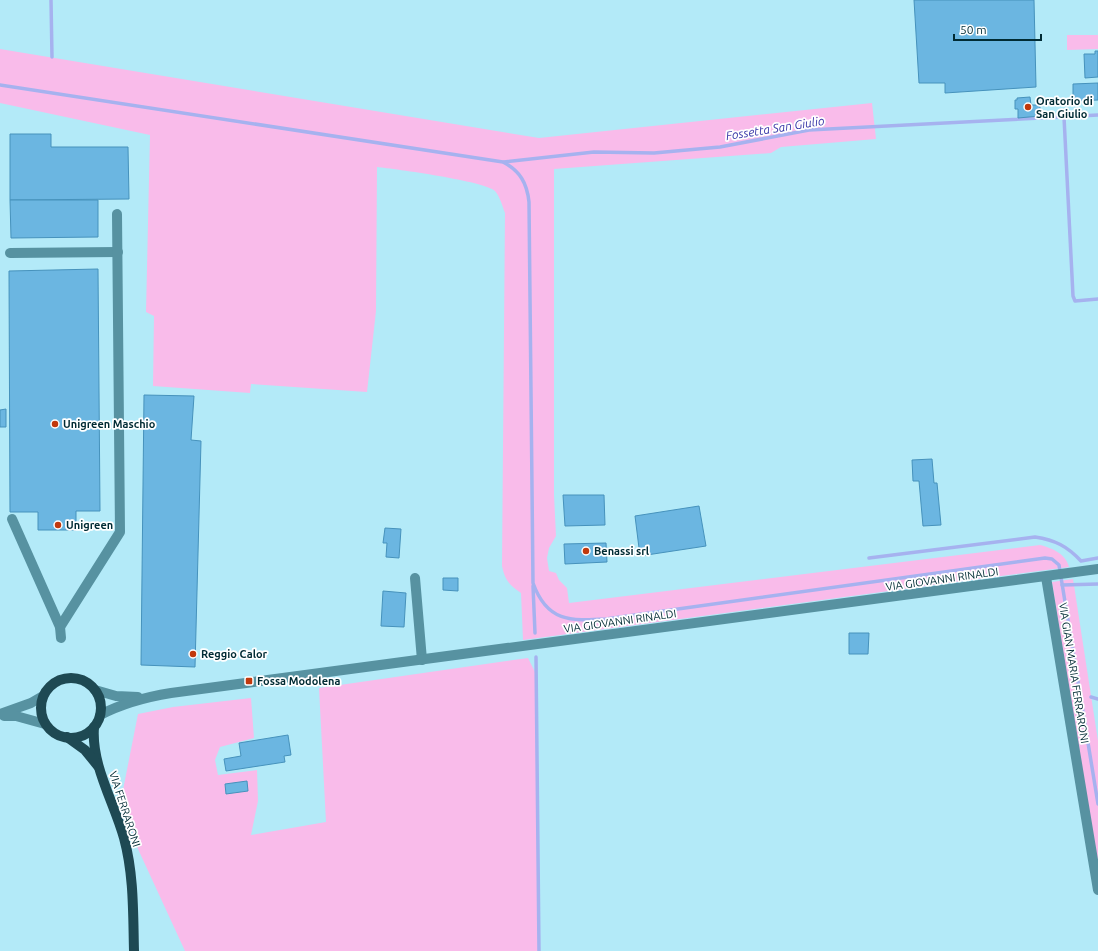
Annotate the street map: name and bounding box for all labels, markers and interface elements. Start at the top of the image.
scale bar [954,16,1041,42]
text: 50 m [960,23,987,36]
place label: Oratorio di San Giulio [1036,95,1093,120]
marker: Oratorio di San Giulio [1023,102,1033,112]
water label: Fossetta San Giulio [725,114,826,142]
place label: Unigreen Maschio [63,418,156,430]
marker: Unigreen Maschio [50,419,60,429]
place label: Unigreen [66,519,113,531]
marker: Unigreen [53,520,63,530]
place label: Benassi srl [594,545,650,557]
marker: Benassi srl [581,546,591,556]
street label: VIA GIOVANNI RINALDI [885,565,999,593]
street label: VIA GIAN MARIA FERRARONI [1057,602,1091,744]
street label: VIA GIOVANNI RINALDI [563,607,677,635]
place label: Reggio Calor [201,648,268,660]
marker: Reggio Calor [188,649,198,659]
place label: Fossa Modolena [257,675,340,687]
marker: Fossa Modolena [244,676,254,686]
street label: VIA FERRARONI [107,770,143,848]

